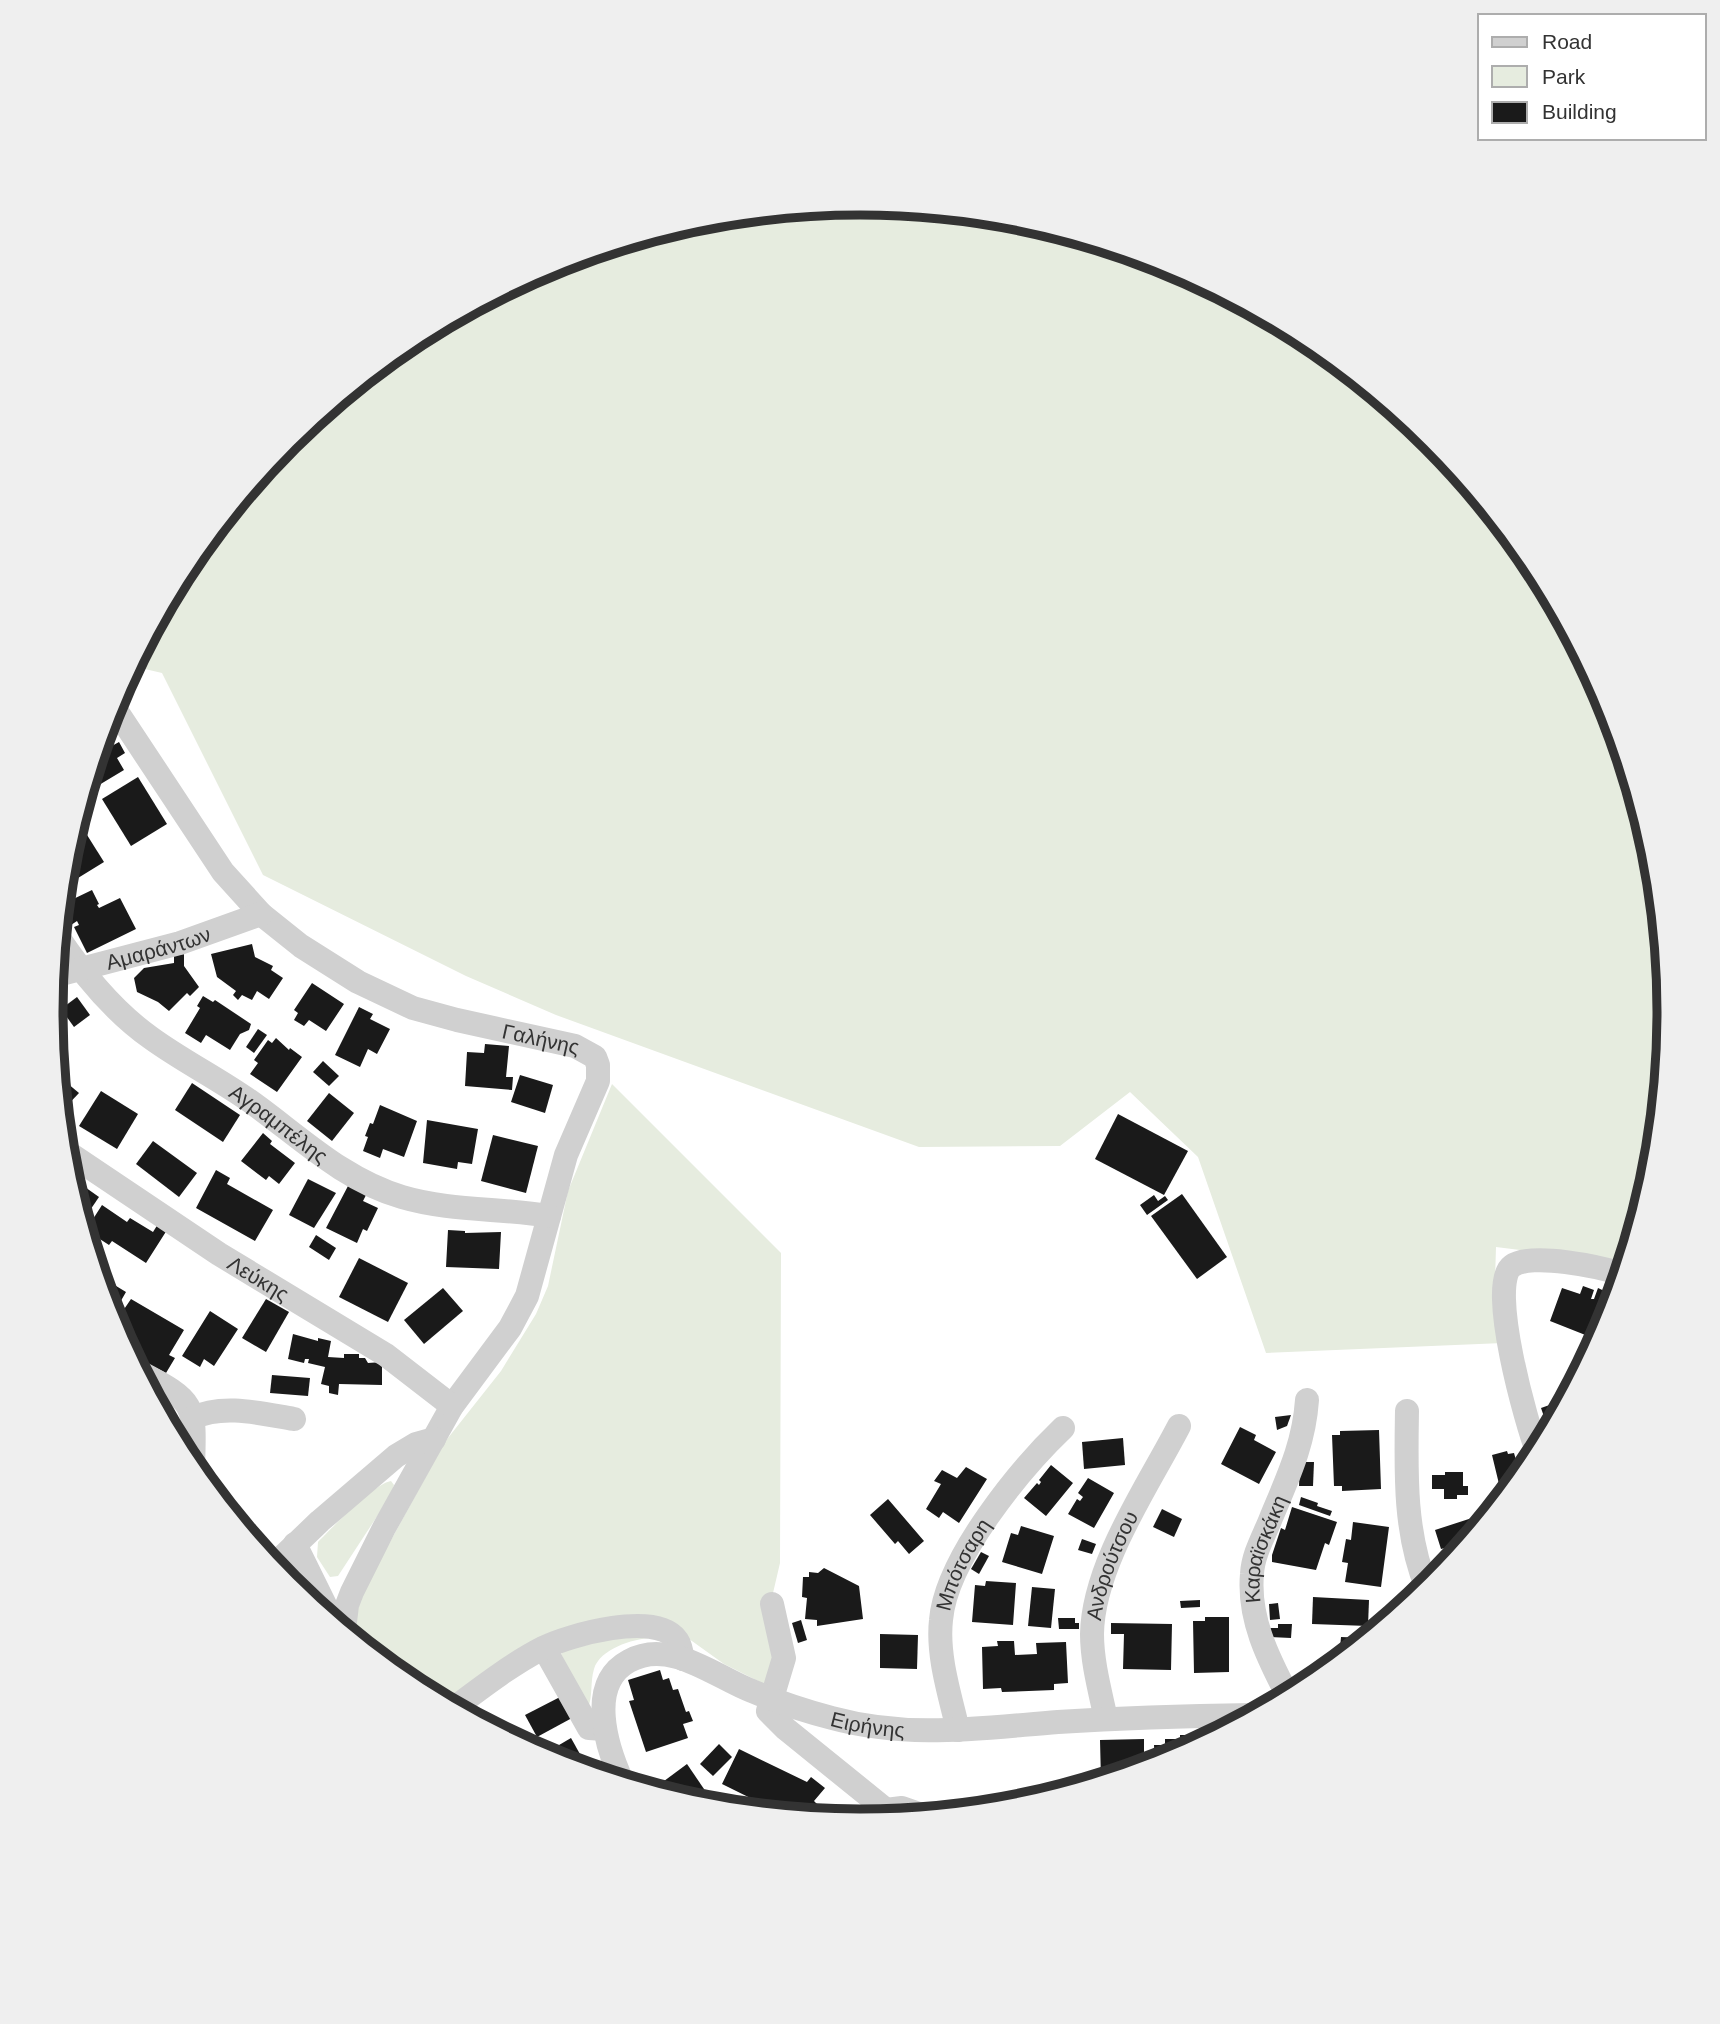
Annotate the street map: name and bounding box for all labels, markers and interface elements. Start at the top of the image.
legend [1478,14,1706,140]
text: Road [1542,30,1592,53]
text: Park [1542,65,1586,88]
text: Building [1542,100,1617,123]
street label: Αμαράντων [103,922,214,973]
street label: Γαλήνης [500,1019,582,1058]
street label: Αγραμπέλης [226,1079,332,1168]
street label: Λεύκης [224,1251,293,1305]
street label: Καραϊσκάκη [1240,1492,1291,1604]
street label: Ανδρούτσου [1081,1507,1142,1622]
street label: Μπότσαρη [931,1514,995,1613]
street label: Ειρήνης [828,1707,905,1741]

